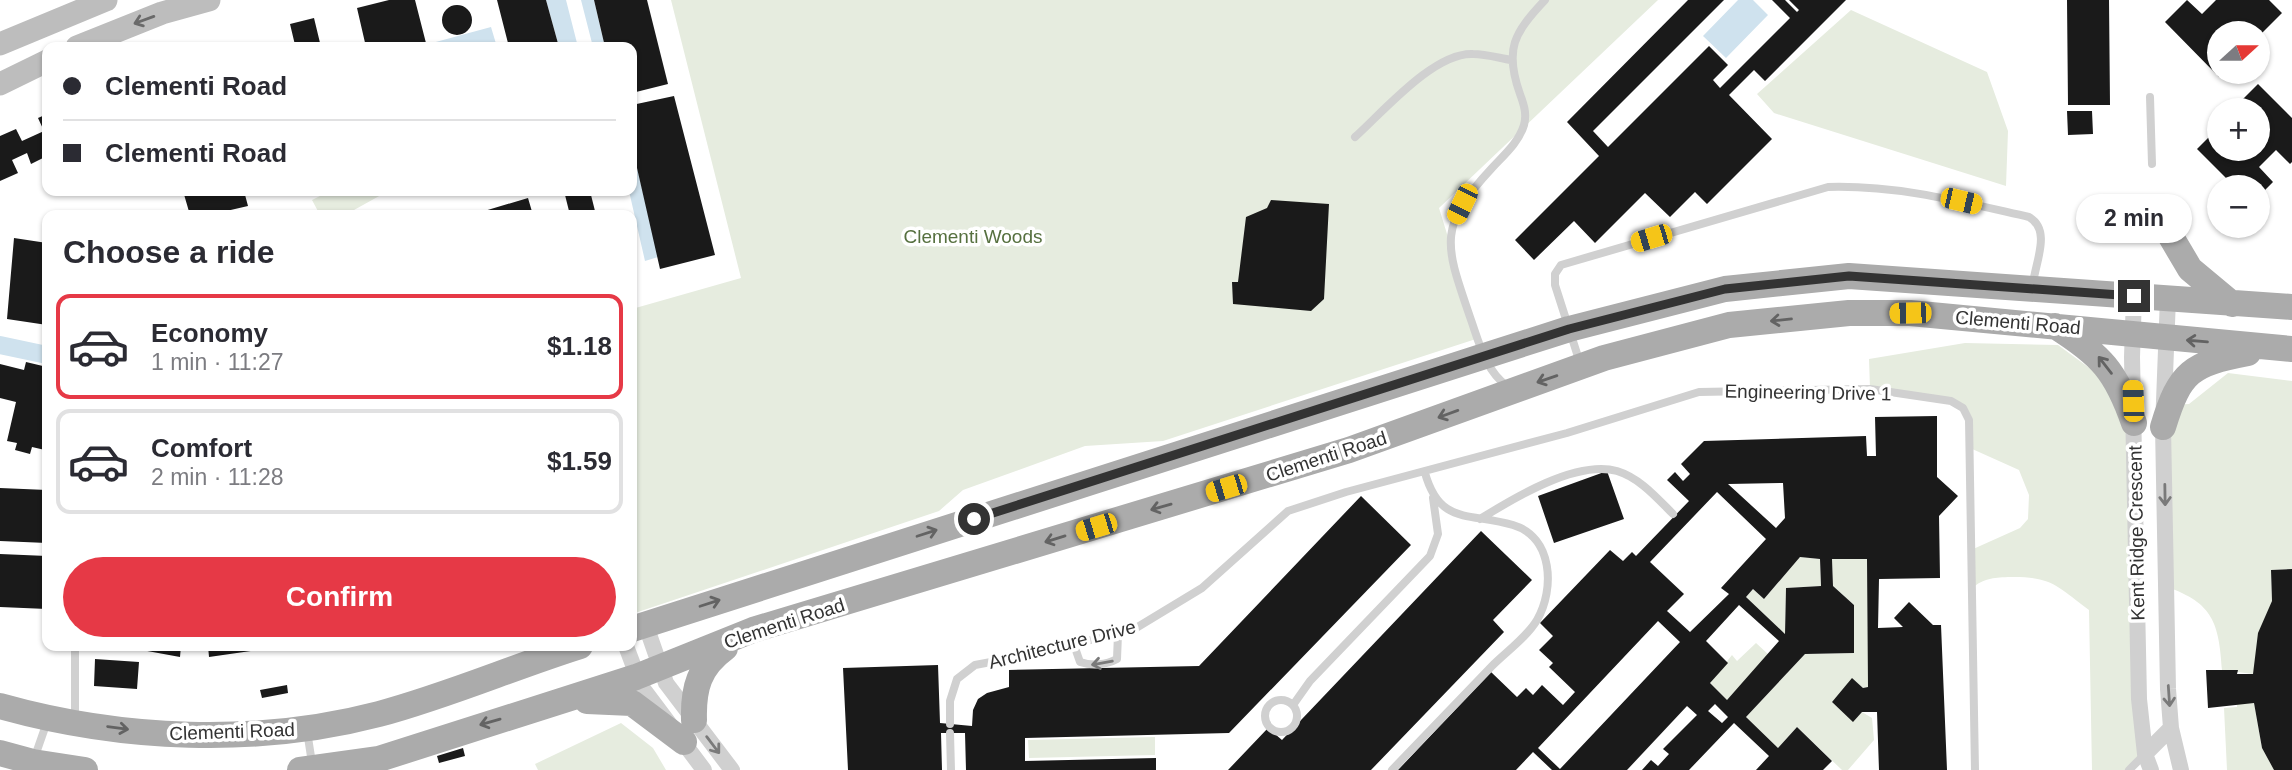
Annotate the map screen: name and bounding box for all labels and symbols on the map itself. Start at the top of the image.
one-way arrow [133,15,155,27]
north arrow [2207,21,2270,84]
car [1444,181,1481,227]
car [1939,186,1984,216]
callout: 2 min [2076,194,2192,244]
car [1628,222,1675,254]
park label: Clementi Woods [903,226,1043,247]
route end [2118,280,2150,312]
car [1889,302,1932,324]
street label: Clementi Road [1954,307,2081,338]
one-way arrow [1770,314,1793,327]
one-way arrow [2187,334,2209,347]
one-way arrow [2097,356,2112,374]
one-way arrow [1536,373,1558,386]
car [2122,380,2145,422]
street label: Engineering Drive 1 [1724,381,1892,404]
one-way arrow [1437,409,1459,421]
street label: Clementi Road [1263,427,1389,486]
street label: Kent Ridge Crescent [2124,444,2149,621]
car [1203,472,1250,504]
one-way arrow [2158,483,2171,506]
one-way arrow [1150,501,1173,514]
route start [958,503,990,535]
car [1073,511,1120,543]
one-way arrow [916,526,938,539]
one-way arrow [1045,533,1067,546]
street label: Clementi Road [721,594,847,653]
one-way arrow [699,595,721,608]
street label: Architecture Drive [986,616,1138,673]
one-way arrow [1091,657,1114,670]
one-way arrow [2162,684,2175,707]
one-way arrow [479,716,501,729]
street label: Clementi Road [169,719,295,744]
one-way arrow [107,721,129,734]
one-way arrow [706,735,720,754]

